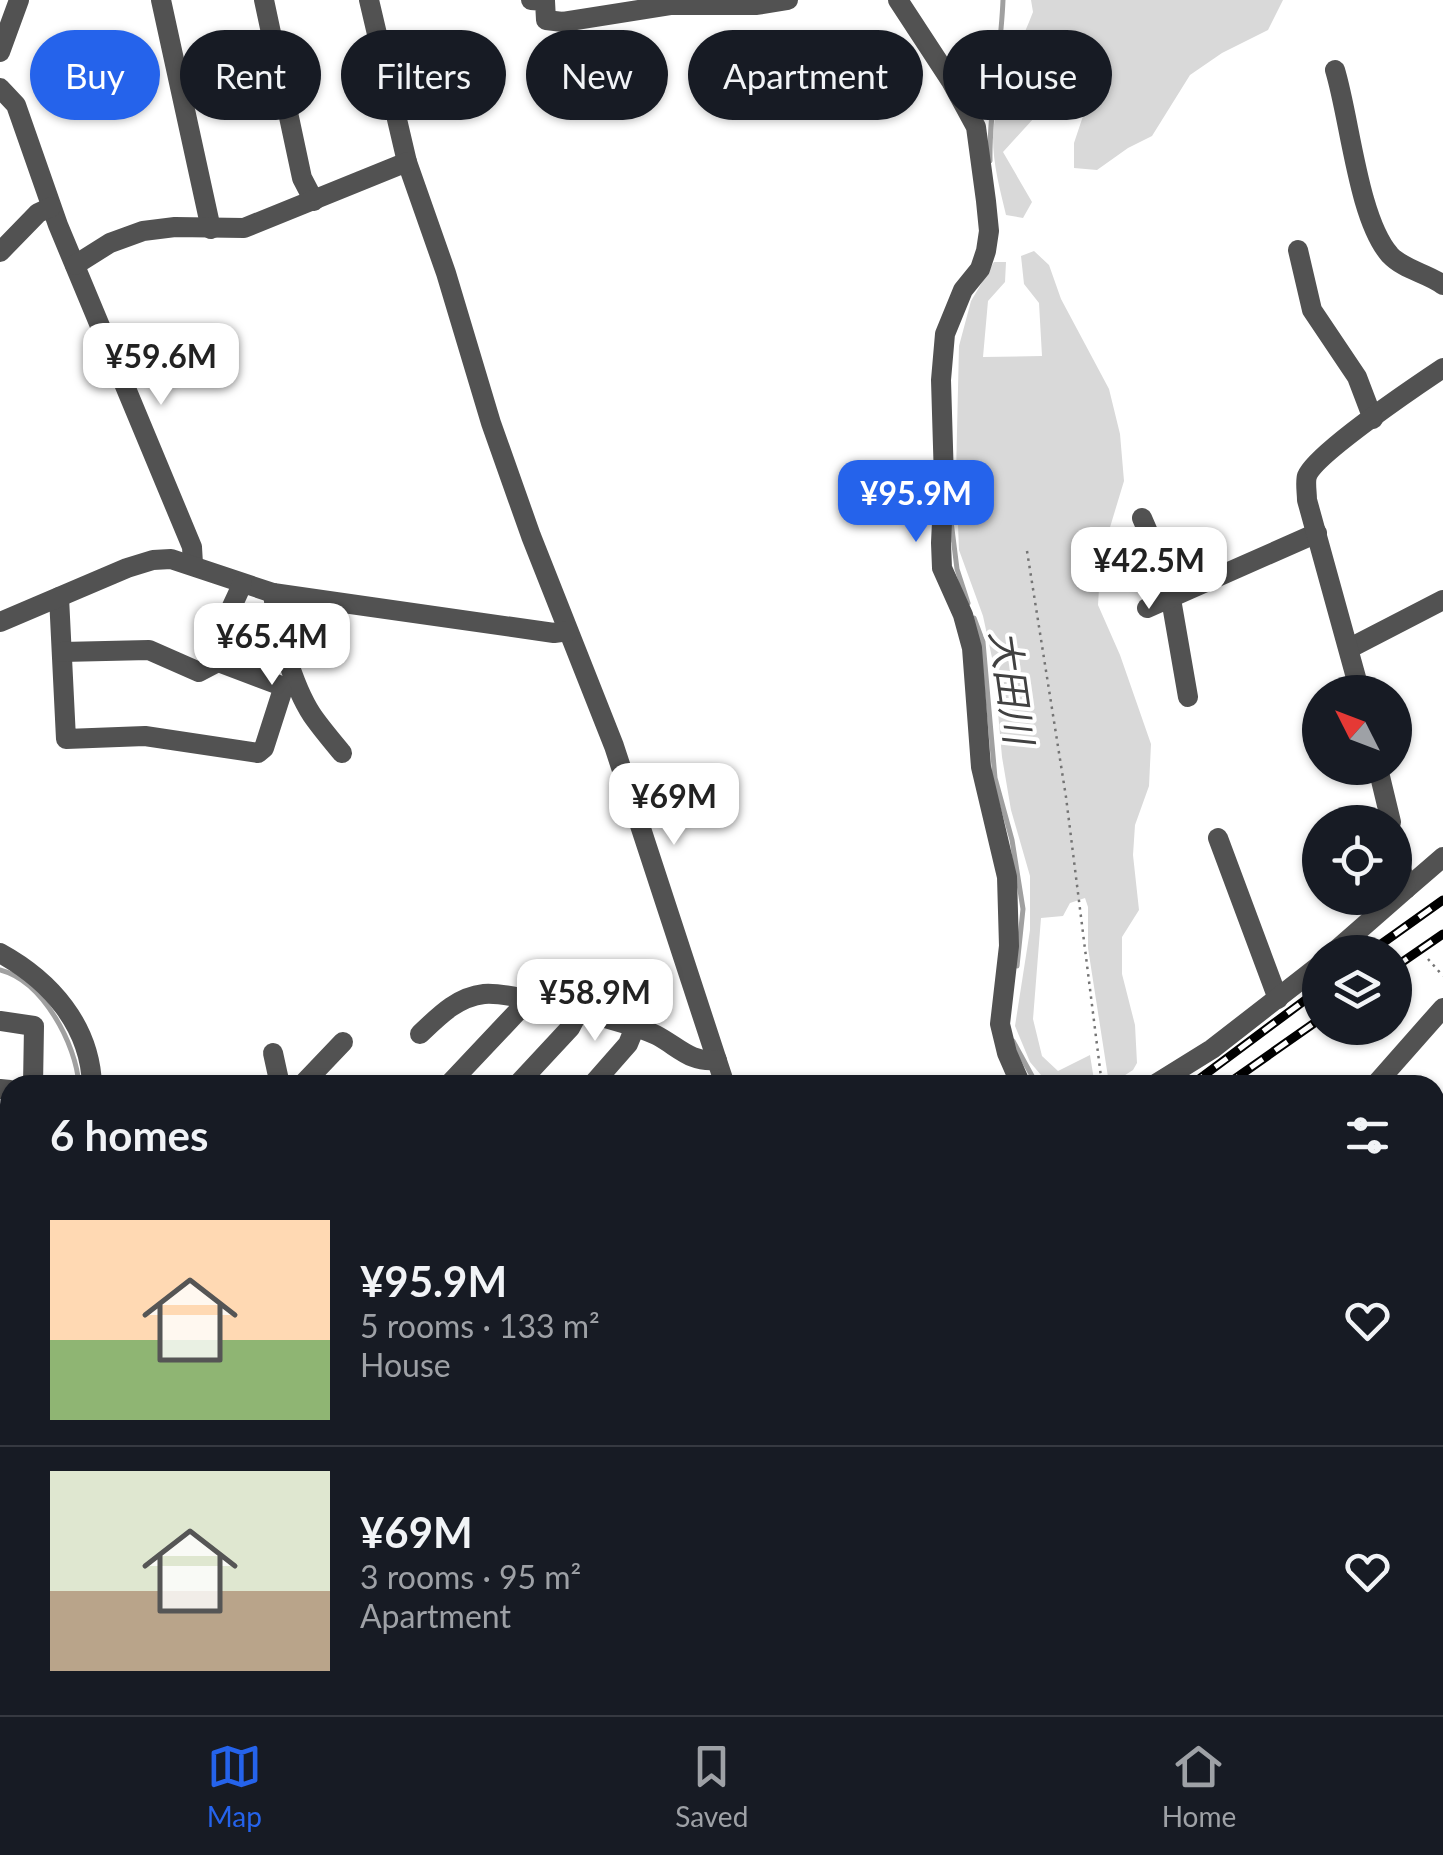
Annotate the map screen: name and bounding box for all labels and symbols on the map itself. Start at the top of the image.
pin: ¥59.6M [80,323,242,408]
pin: ¥95.9M [835,460,997,545]
pin: ¥42.5M [1068,527,1230,612]
pin: ¥65.4M [191,603,353,688]
water label: 大田川 [982,627,1044,750]
north arrow [1302,675,1412,785]
pin: ¥69M [615,763,733,848]
pin: ¥58.9M [514,959,676,1044]

